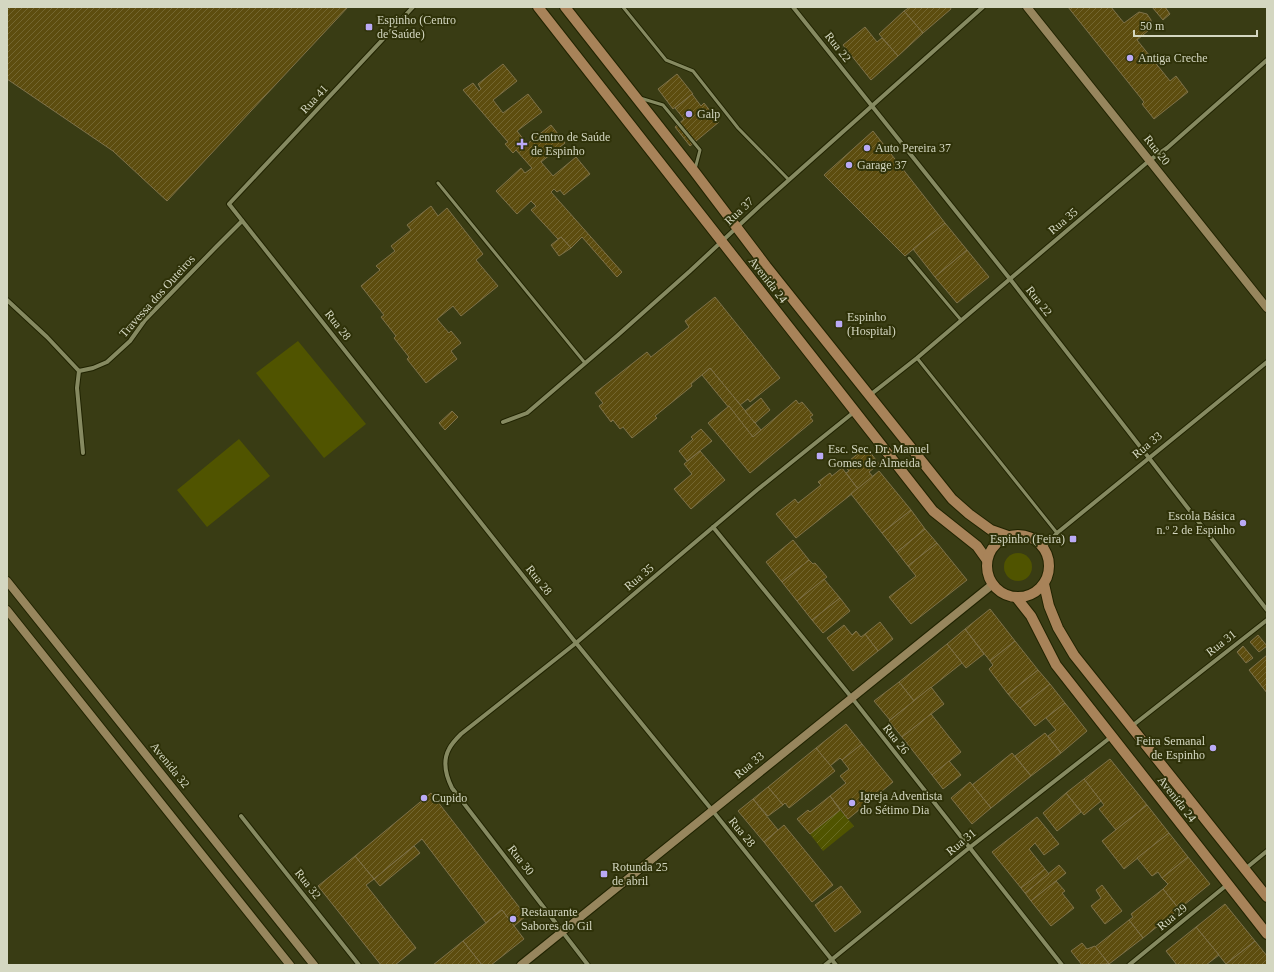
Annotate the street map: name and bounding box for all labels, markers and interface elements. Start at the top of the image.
scale bar [1134,12,1257,38]
place label: Espinho (Centro de Saúde) [377,13,456,41]
text: 50 m [1140,19,1165,33]
marker: Espinho (Centro de Saúde) [364,22,374,32]
street label: Rua 22 [822,29,854,65]
place label: Antiga Creche [1138,51,1208,65]
marker: Antiga Creche [1125,53,1135,63]
street label: Rua 41 [297,82,331,116]
place label: Galp [697,107,720,121]
marker: Galp [684,109,694,119]
place label: Centro de Saúde de Espinho [531,130,610,158]
street label: Rua 20 [1141,132,1173,168]
marker: Centro de Saúde de Espinho [516,138,528,150]
place label: Auto Pereira 37 [875,141,951,155]
marker: Auto Pereira 37 [862,143,872,153]
place label: Garage 37 [857,158,907,172]
marker: Garage 37 [844,160,854,170]
street label: Rua 37 [722,194,756,228]
street label: Rua 35 [1045,205,1081,237]
street label: Travessa dos Outeiros [116,252,198,340]
street label: Avenida 24 [746,254,790,306]
street label: Rua 22 [1023,283,1055,319]
street label: Rua 28 [322,307,354,343]
place label: Espinho (Hospital) [847,310,896,338]
marker: Espinho (Hospital) [834,319,844,329]
street label: Rua 33 [1129,429,1165,461]
place label: Esc. Sec. Dr. Manuel Gomes de Almeida [828,442,930,470]
marker: Esc. Sec. Dr. Manuel Gomes de Almeida [815,451,825,461]
place label: Escola Básica n.º 2 de Espinho [1157,509,1236,537]
marker: Escola Básica n.º 2 de Espinho [1238,518,1248,528]
place label: Espinho (Feira) [990,532,1065,546]
marker: Espinho (Feira) [1068,534,1078,544]
street label: Rua 35 [621,561,657,593]
street label: Rua 28 [523,562,555,598]
street label: Rua 31 [1203,627,1239,659]
street label: Rua 26 [880,721,912,757]
place label: Feira Semanal de Espinho [1136,734,1206,762]
street label: Avenida 32 [147,739,193,791]
marker: Feira Semanal de Espinho [1208,743,1218,753]
street label: Rua 33 [731,749,767,781]
street label: Avenida 24 [1155,773,1199,825]
place label: Igreja Adventista do Sétimo Dia [860,789,943,817]
place label: Cupido [432,791,467,805]
marker: Cupido [419,793,429,803]
marker: Igreja Adventista do Sétimo Dia [847,798,857,808]
street label: Rua 28 [726,814,758,850]
street label: Rua 31 [943,826,979,858]
street label: Rua 30 [505,842,537,878]
place label: Rotunda 25 de abril [612,860,668,888]
street label: Rua 32 [292,866,324,902]
marker: Rotunda 25 de abril [599,869,609,879]
street label: Rua 29 [1154,901,1190,933]
place label: Restaurante Sabores do Gil [521,905,593,933]
marker: Restaurante Sabores do Gil [508,914,518,924]

